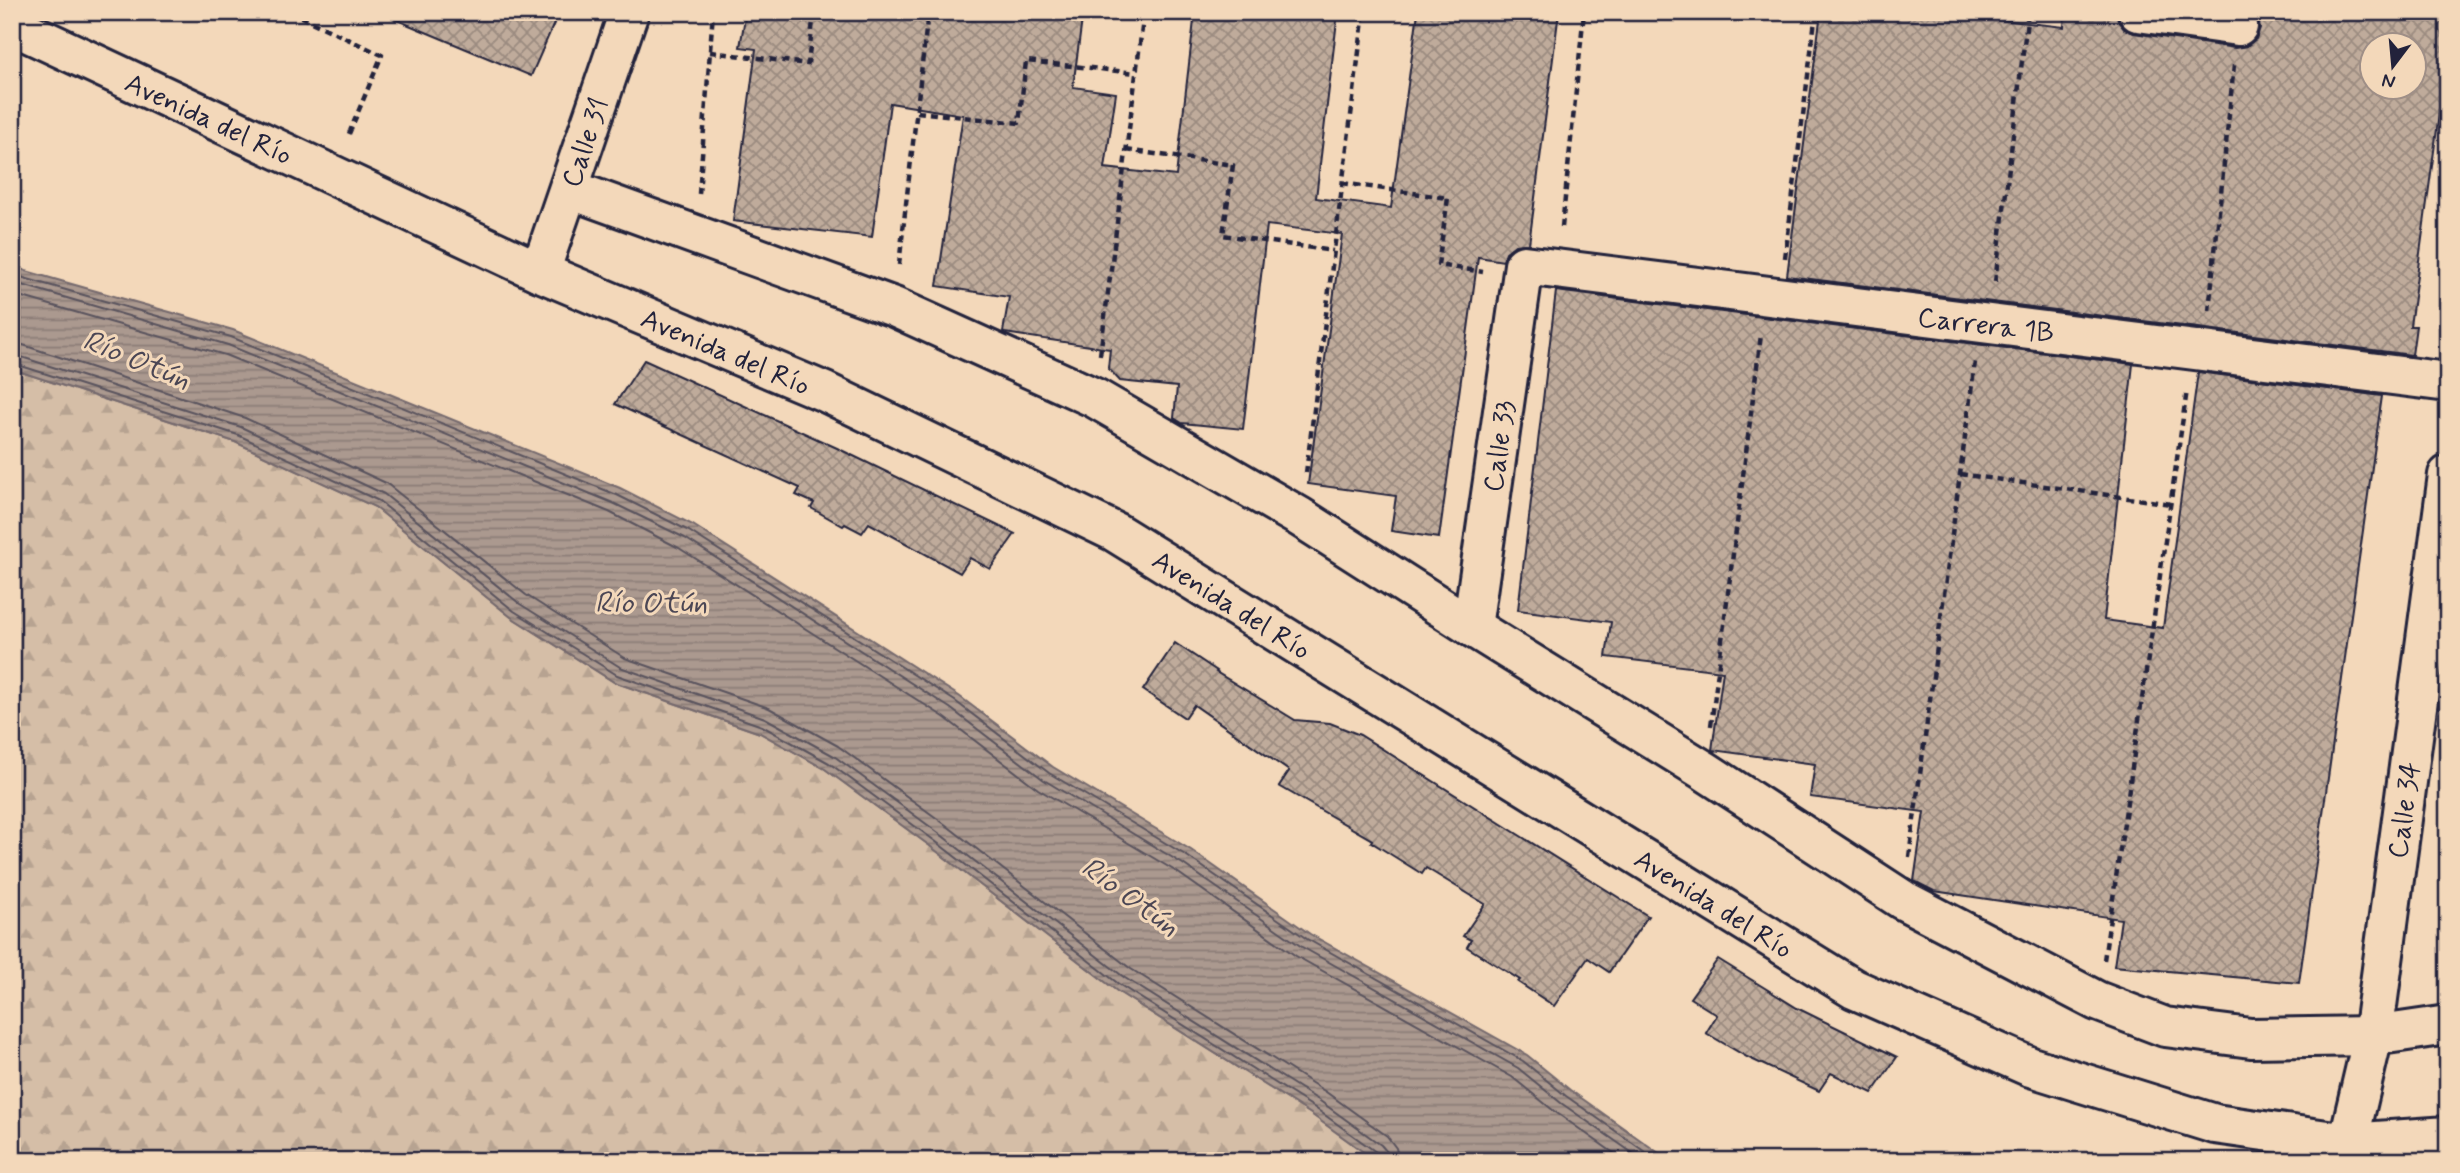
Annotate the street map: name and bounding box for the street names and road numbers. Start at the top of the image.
street label: Avenida del Río [118,65,297,175]
street label: Calle 31 [554,93,619,193]
street label: Carrera 1B [1915,300,2056,353]
street label: Avenida del Río [635,301,815,406]
street label: Calle 33 [1476,398,1525,495]
street label: Avenida del Río [1144,543,1317,670]
street label: Calle 34 [2380,760,2431,861]
street label: Avenida del Río [1626,842,1799,969]

